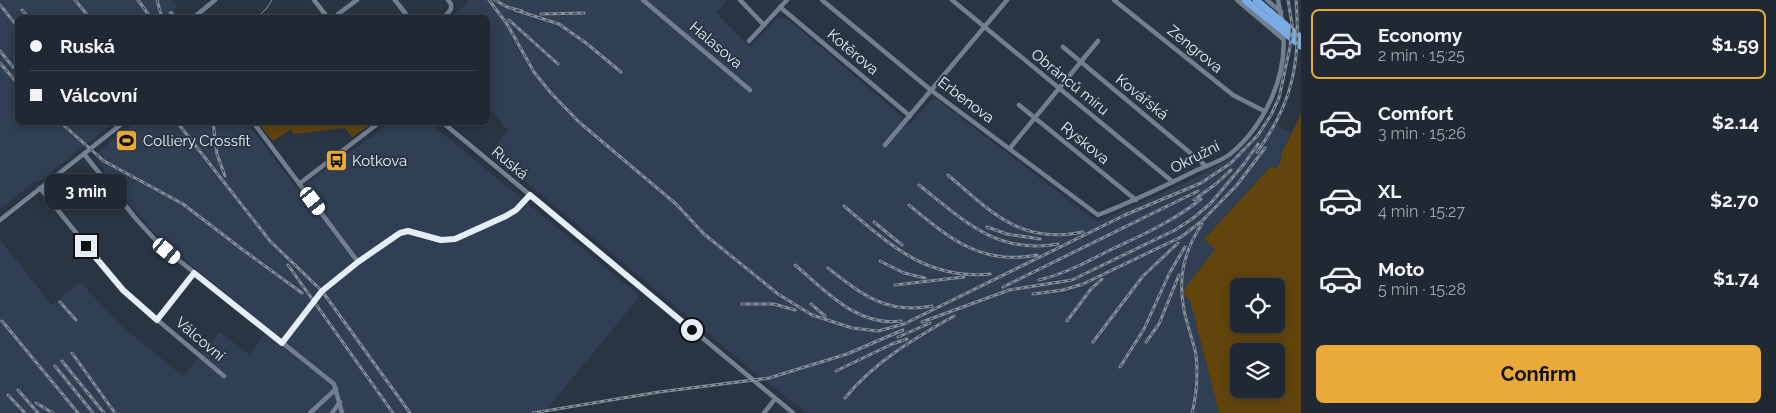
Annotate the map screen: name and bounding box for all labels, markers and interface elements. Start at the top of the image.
street label: Halasova [686,18,746,72]
street label: Zengrova [1164,21,1226,77]
icon: car [1318,22,1363,67]
text: Economy [1378,24,1462,46]
street label: Kotěrova [824,25,882,79]
text: $1.59 [1712,33,1759,55]
text: Ruská [60,35,115,57]
street label: Obránců míru [1027,45,1113,119]
text: 2 min · 15:25 [1378,46,1465,65]
street label: Kovářská [1112,70,1172,124]
street label: Erbenova [934,73,998,127]
text: Válcovní [60,84,137,106]
icon: car [1318,100,1363,145]
text: Comfort [1378,102,1453,124]
text: $2.14 [1712,111,1759,133]
street label: Ryskova [1057,118,1113,168]
text: 3 min · 15:26 [1378,124,1466,143]
sports icon: Colliery Crossfit [115,129,139,153]
place label: Colliery Crossfit [143,132,251,150]
street label: Okružní [1167,137,1223,177]
street label: Ruská [488,143,532,183]
bus stop icon: Kotkova [324,149,348,173]
place label: Kotkova [352,152,407,170]
callout: 3 min [45,174,127,208]
icon: car [1318,178,1363,223]
text: XL [1378,180,1401,202]
text: 3 min [65,182,107,201]
car [297,185,328,217]
text: $2.70 [1710,189,1759,211]
text: 4 min · 15:27 [1378,202,1465,221]
route end [75,235,97,257]
car [150,236,183,266]
icon: car [1318,256,1363,301]
text: Moto [1378,258,1424,280]
text: $1.74 [1713,267,1759,289]
map controls [1230,278,1285,398]
button: locate [1230,278,1285,333]
text: 5 min · 15:28 [1378,280,1466,299]
street label: Válcovní [172,313,229,365]
route start [681,319,703,341]
button: layers [1230,343,1285,398]
button: Confirm [1316,345,1761,403]

